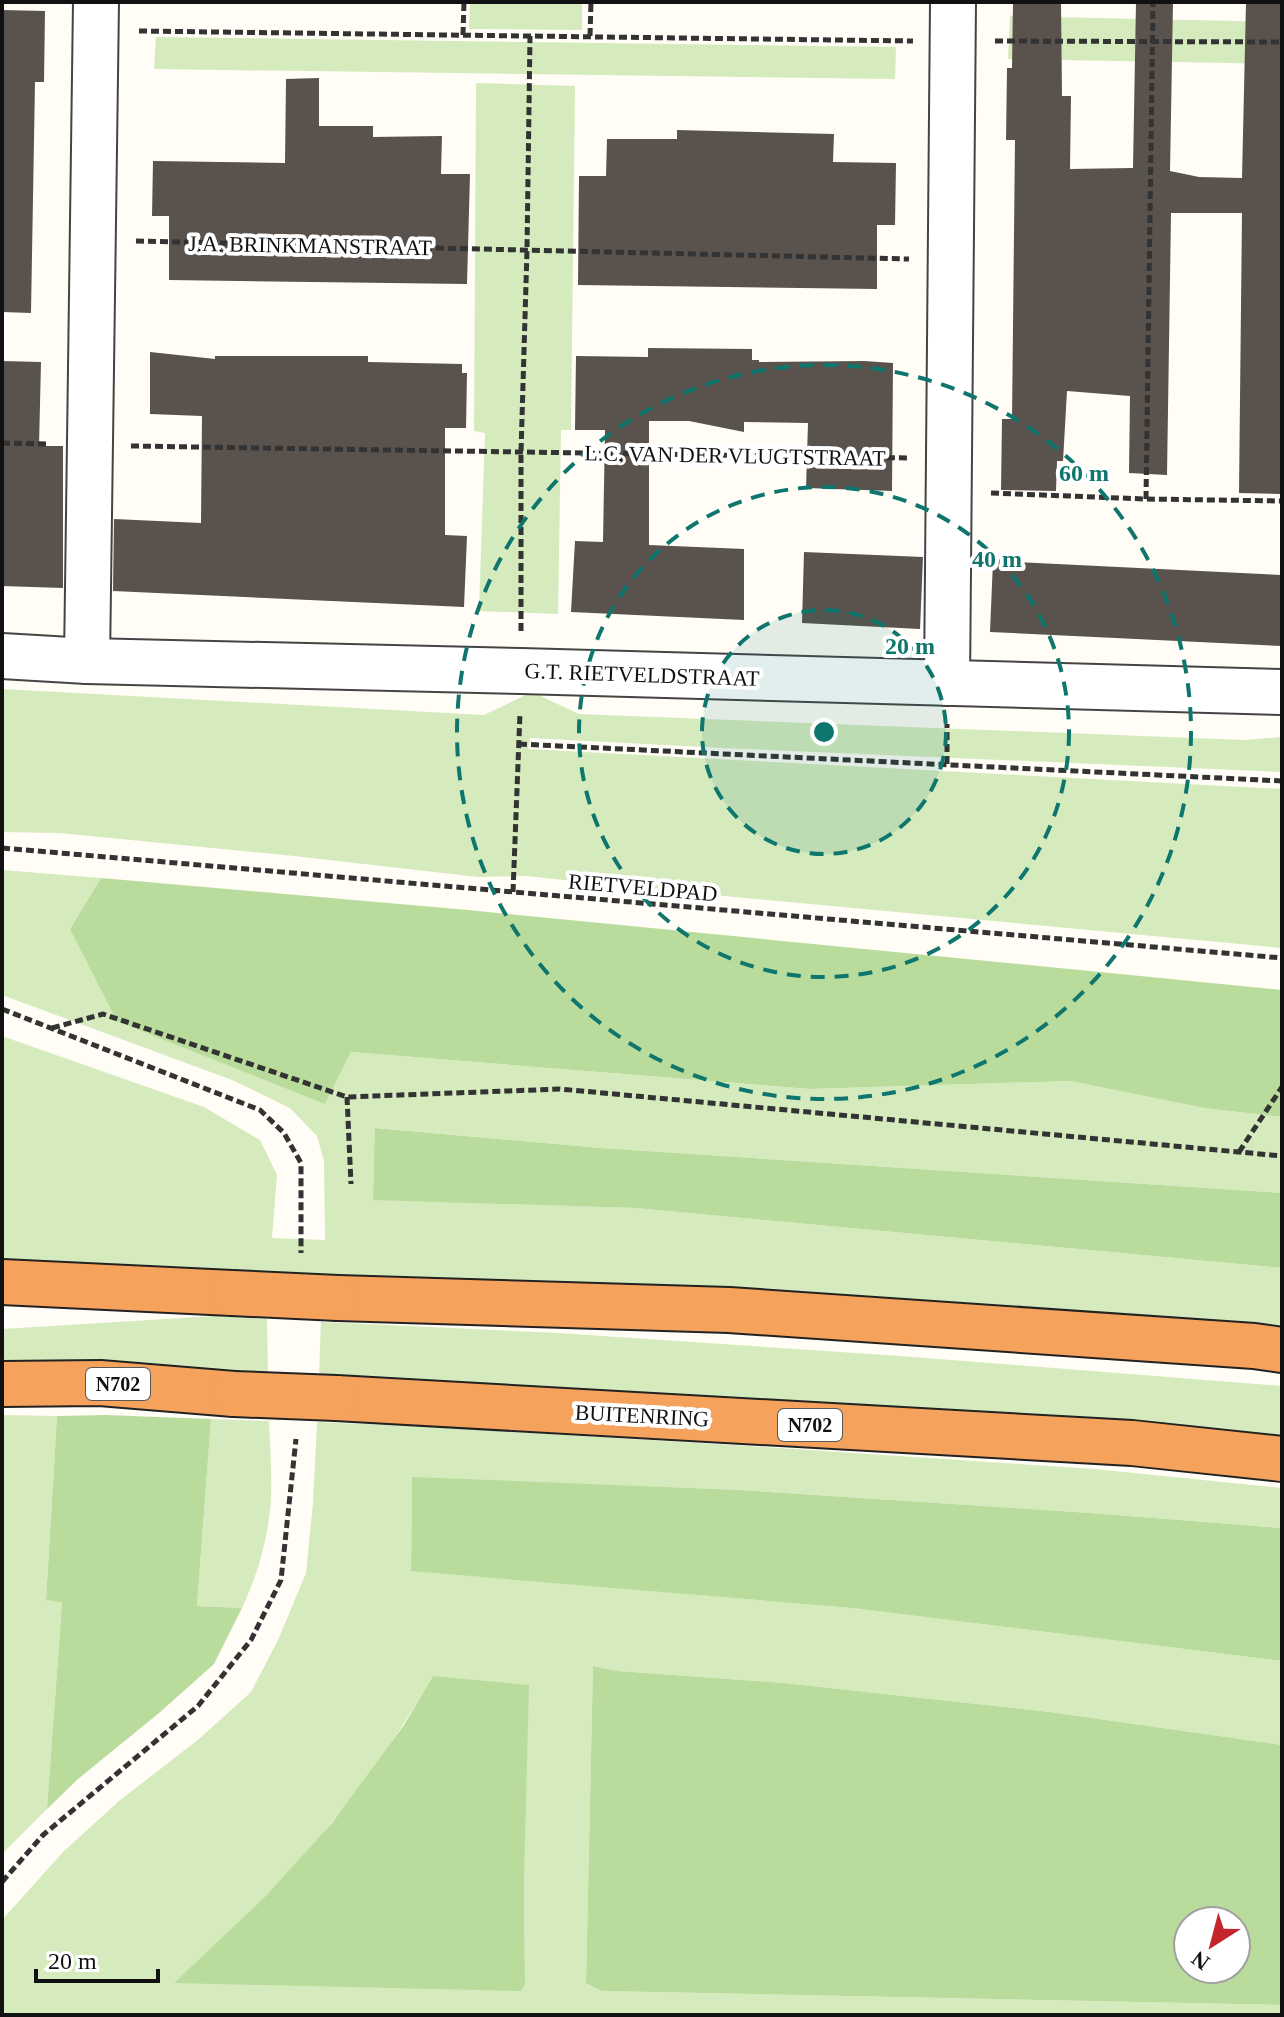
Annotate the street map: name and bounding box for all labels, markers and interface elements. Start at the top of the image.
street label: J.A. BRINKMANSTRAAT [188,231,433,260]
street label: L.C. VAN DER VLUGTSTRAAT [584,440,886,471]
text: 60 m [1059,460,1109,486]
text: 40 m [972,546,1022,572]
text: 20 m [885,633,935,659]
street label: G.T. RIETVELDSTRAAT [524,658,760,691]
centre of rings [810,718,838,746]
street label: RIETVELDPAD [567,869,719,906]
road number: N702 [86,1368,150,1400]
street label: BUITENRING [574,1399,710,1432]
road number: N702 [778,1409,842,1441]
north arrow [1172,1905,1252,1985]
scale bar [36,1933,158,1983]
text: N [1187,1946,1214,1976]
text: 20 m [48,1948,97,1974]

